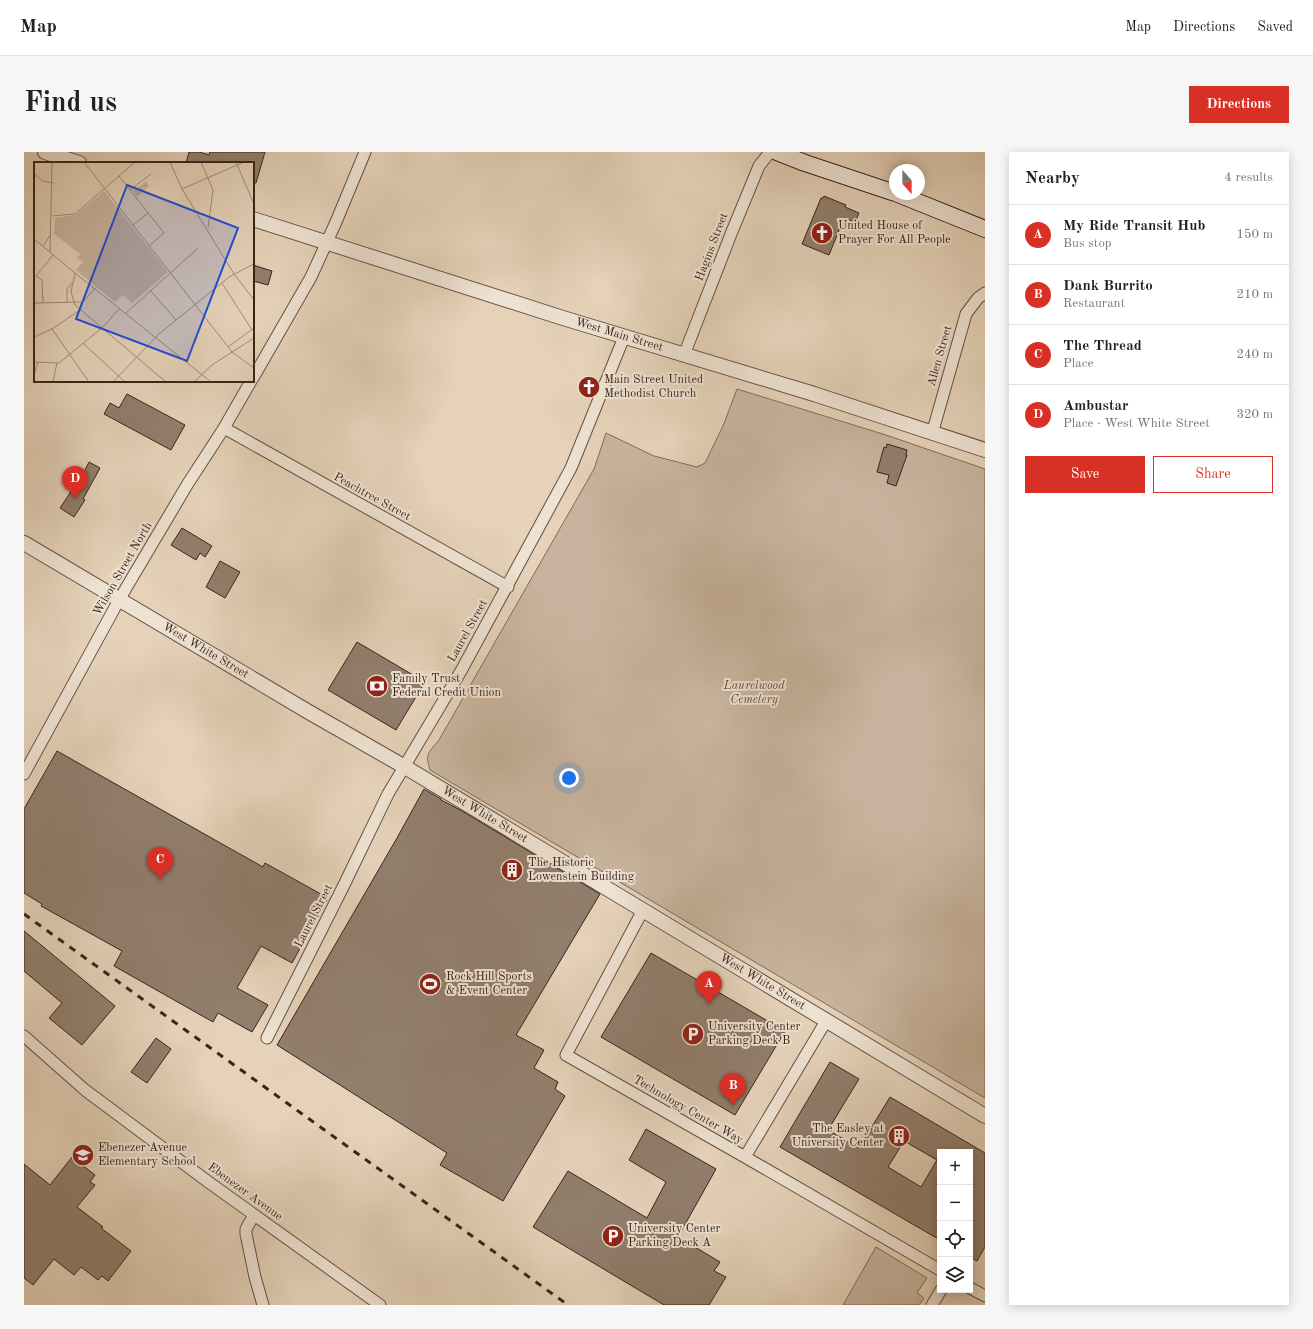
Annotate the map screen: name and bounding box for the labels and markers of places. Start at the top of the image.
church icon: United House of Prayer For All People [809,220,835,246]
place label: United House of Prayer For All People [838,220,951,246]
church icon: Main Street United Methodist Church [576,374,602,400]
place label: Main Street United Methodist Church [604,374,703,400]
pin: D [62,466,88,499]
bank icon: Family Trust Federal Credit Union [364,673,390,699]
place label: Family Trust Federal Credit Union [392,673,502,699]
pin: C [147,847,173,880]
building icon: The Historic Lowenstein Building [499,857,525,883]
place label: The Historic Lowenstein Building [528,857,635,883]
sports icon: Rock Hill Sports & Event Center [417,971,443,997]
place label: Rock Hill Sports & Event Center [446,971,532,997]
pin: A [696,971,722,1004]
parking icon: University Center Parking Deck B [680,1021,706,1047]
place label: University Center Parking Deck B [708,1021,800,1047]
pin: B [720,1073,746,1106]
place label: The Easley at University Center [792,1123,884,1149]
building icon: The Easley at University Center [886,1123,912,1149]
school or university icon: Ebenezer Avenue Elementary School [70,1142,96,1168]
place label: Ebenezer Avenue Elementary School [98,1142,196,1168]
parking icon: University Center Parking Deck A [600,1223,626,1249]
place label: University Center Parking Deck A [628,1223,720,1249]

